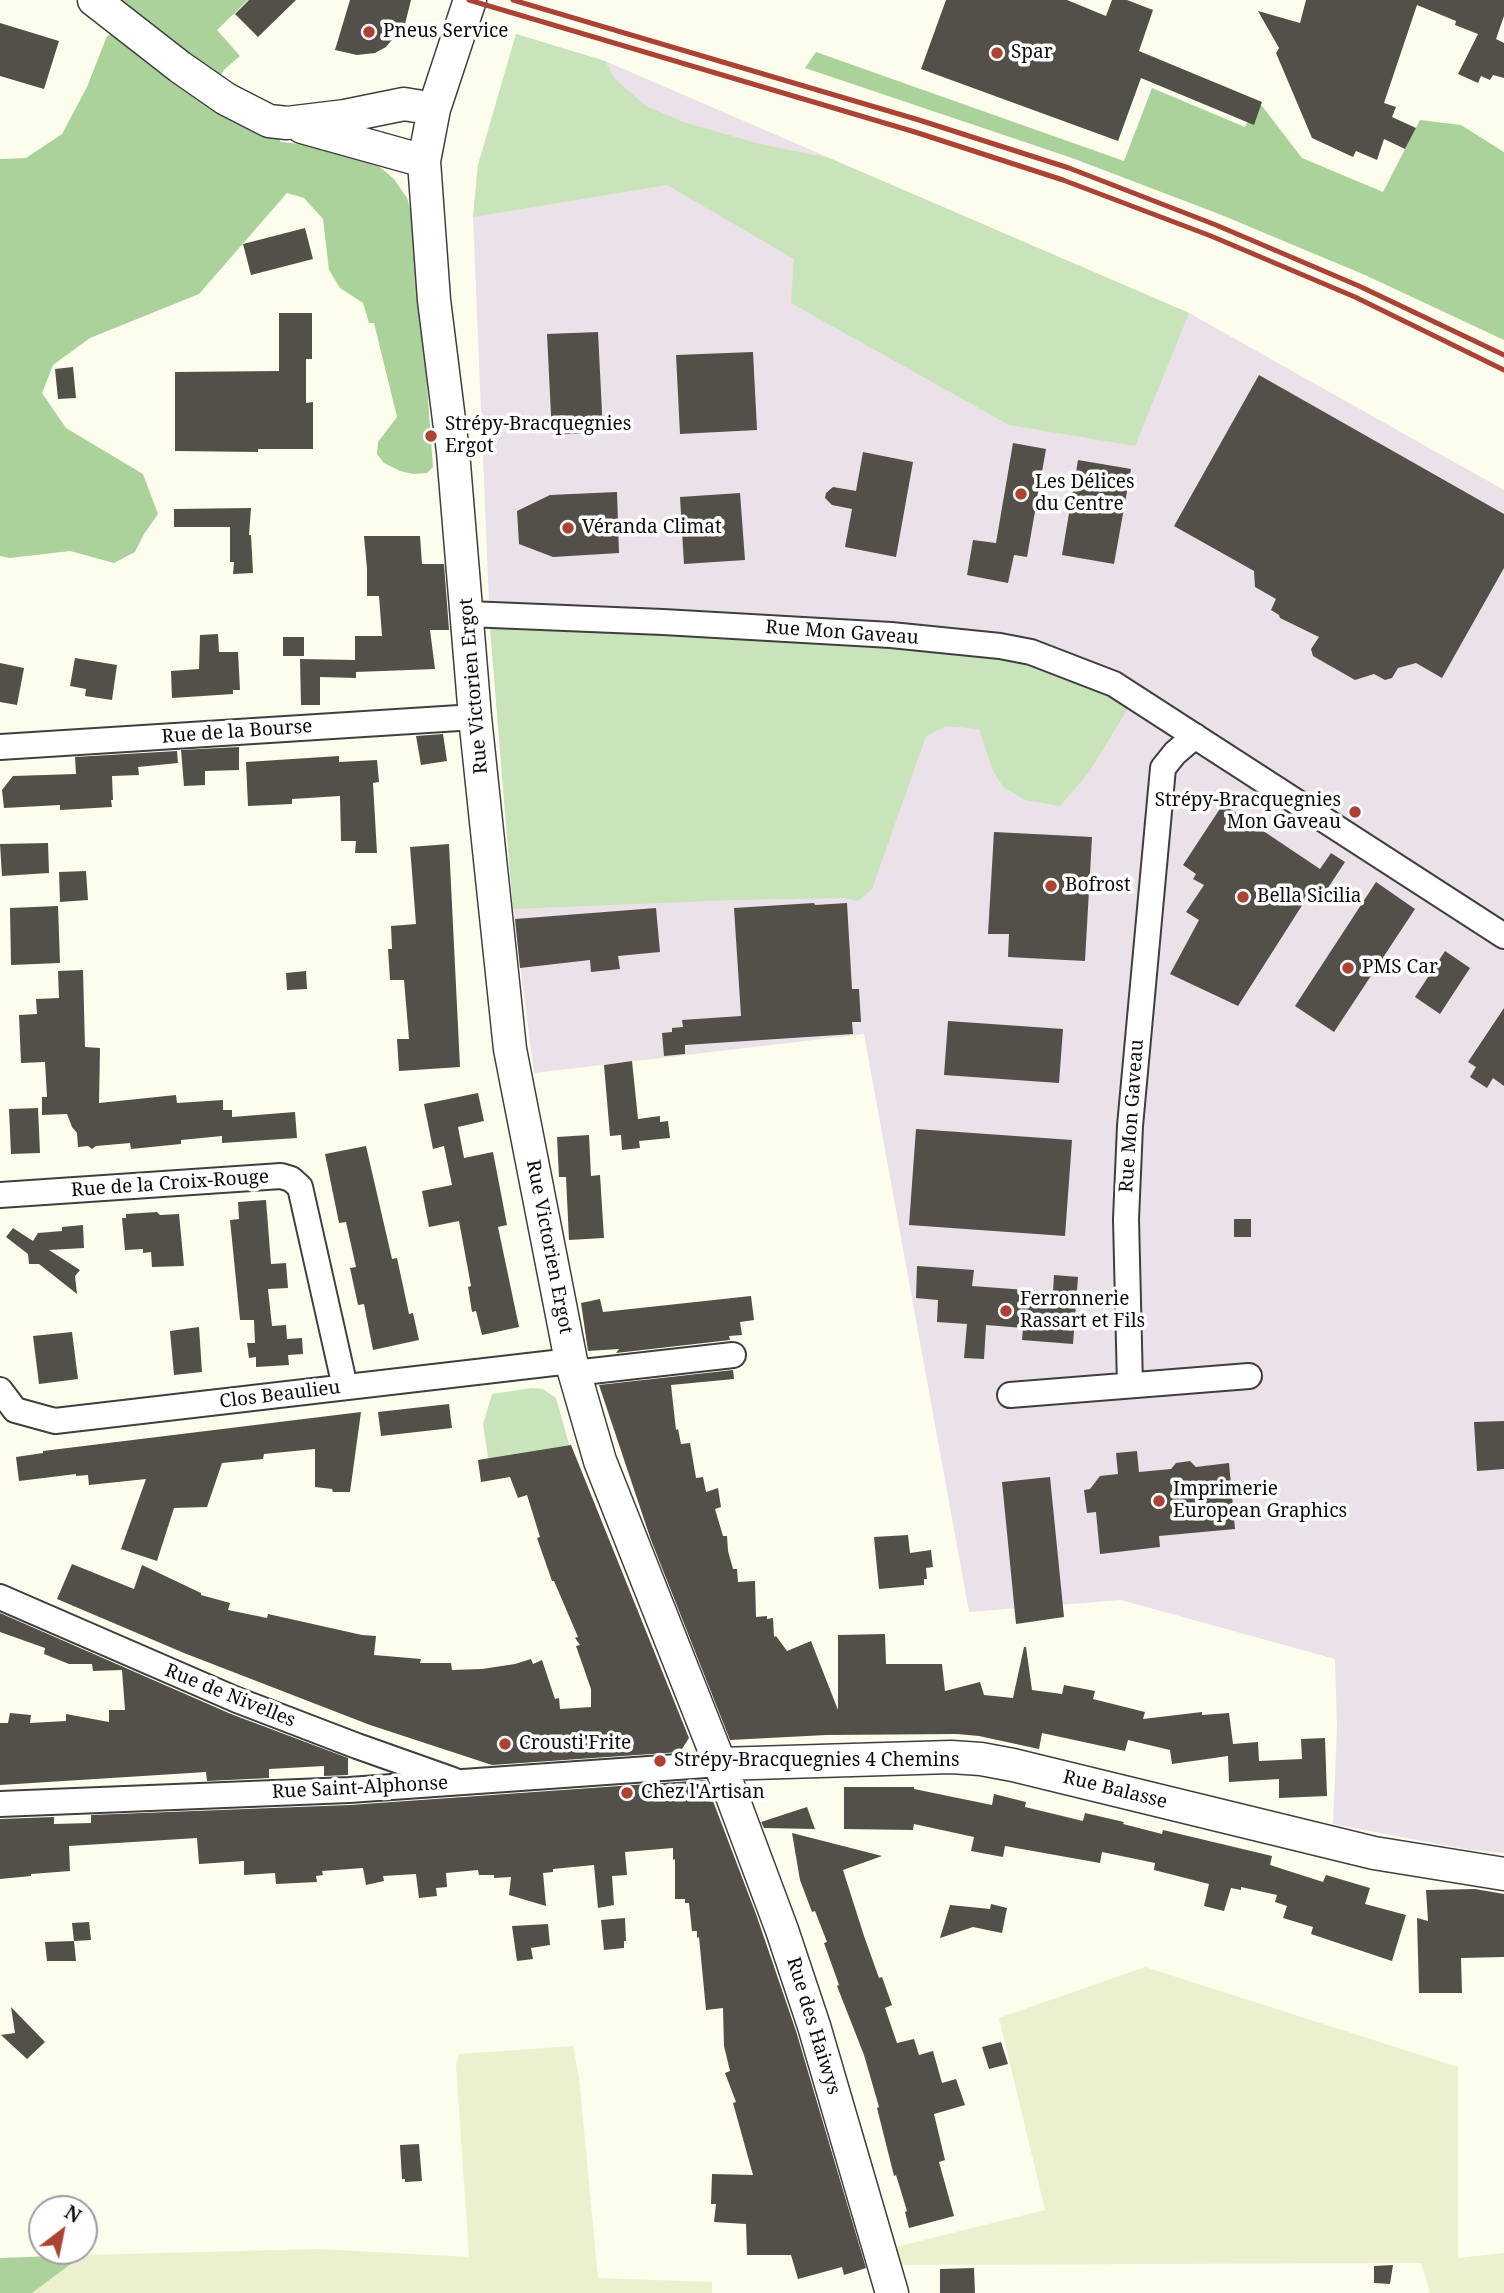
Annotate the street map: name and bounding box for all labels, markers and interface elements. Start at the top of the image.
place label: Pneus Service [383,21,509,43]
marker: Pneus Service [361,24,377,40]
place label: Spar [1011,42,1053,64]
marker: Spar [989,45,1005,61]
place label: Strépy-Bracquegnies Ergot [445,414,631,458]
marker: Strépy-Bracquegnies Ergot [423,428,439,444]
place label: Les Délices du Centre [1035,472,1135,516]
marker: Les Délices du Centre [1013,486,1029,502]
place label: Véranda Climat [582,517,722,539]
marker: Véranda Climat [560,520,576,536]
street label: Rue Victorien Ergot [455,597,493,775]
street label: Rue Mon Gaveau [764,616,920,650]
street label: Rue de la Bourse [161,715,313,749]
place label: Strépy-Bracquegnies Mon Gaveau [1155,790,1341,834]
marker: Strépy-Bracquegnies Mon Gaveau [1347,804,1363,820]
place label: Bofrost [1065,875,1131,897]
marker: Bofrost [1043,878,1059,894]
place label: Bella Sicilia [1257,886,1362,908]
marker: Bella Sicilia [1235,889,1251,905]
place label: PMS Car [1362,957,1438,979]
marker: PMS Car [1340,960,1356,976]
street label: Rue Mon Gaveau [1115,1038,1149,1194]
street label: Rue Victorien Ergot [521,1158,577,1336]
street label: Rue de la Croix-Rouge [70,1166,270,1202]
place label: Ferronnerie Rassart et Fils [1020,1289,1145,1333]
marker: Ferronnerie Rassart et Fils [998,1303,1014,1319]
street label: Clos Beaulieu [218,1376,342,1414]
place label: Imprimerie European Graphics [1173,1479,1347,1523]
marker: Imprimerie European Graphics [1151,1493,1167,1509]
street label: Rue de Nivelles [161,1659,299,1733]
place label: Crousti'Frite [519,1733,631,1755]
marker: Crousti'Frite [497,1736,513,1752]
place label: Strépy-Bracquegnies 4 Chemins [674,1750,960,1772]
marker: Strépy-Bracquegnies 4 Chemins [652,1753,668,1769]
street label: Rue Balasse [1061,1766,1169,1814]
street label: Rue Saint-Alphonse [271,1772,449,1804]
place label: Chez l'Artisan [641,1782,765,1804]
marker: Chez l'Artisan [619,1785,635,1801]
street label: Rue des Haiwys [781,1955,845,2097]
north arrow [28,2195,98,2265]
text: N [60,2199,86,2229]

